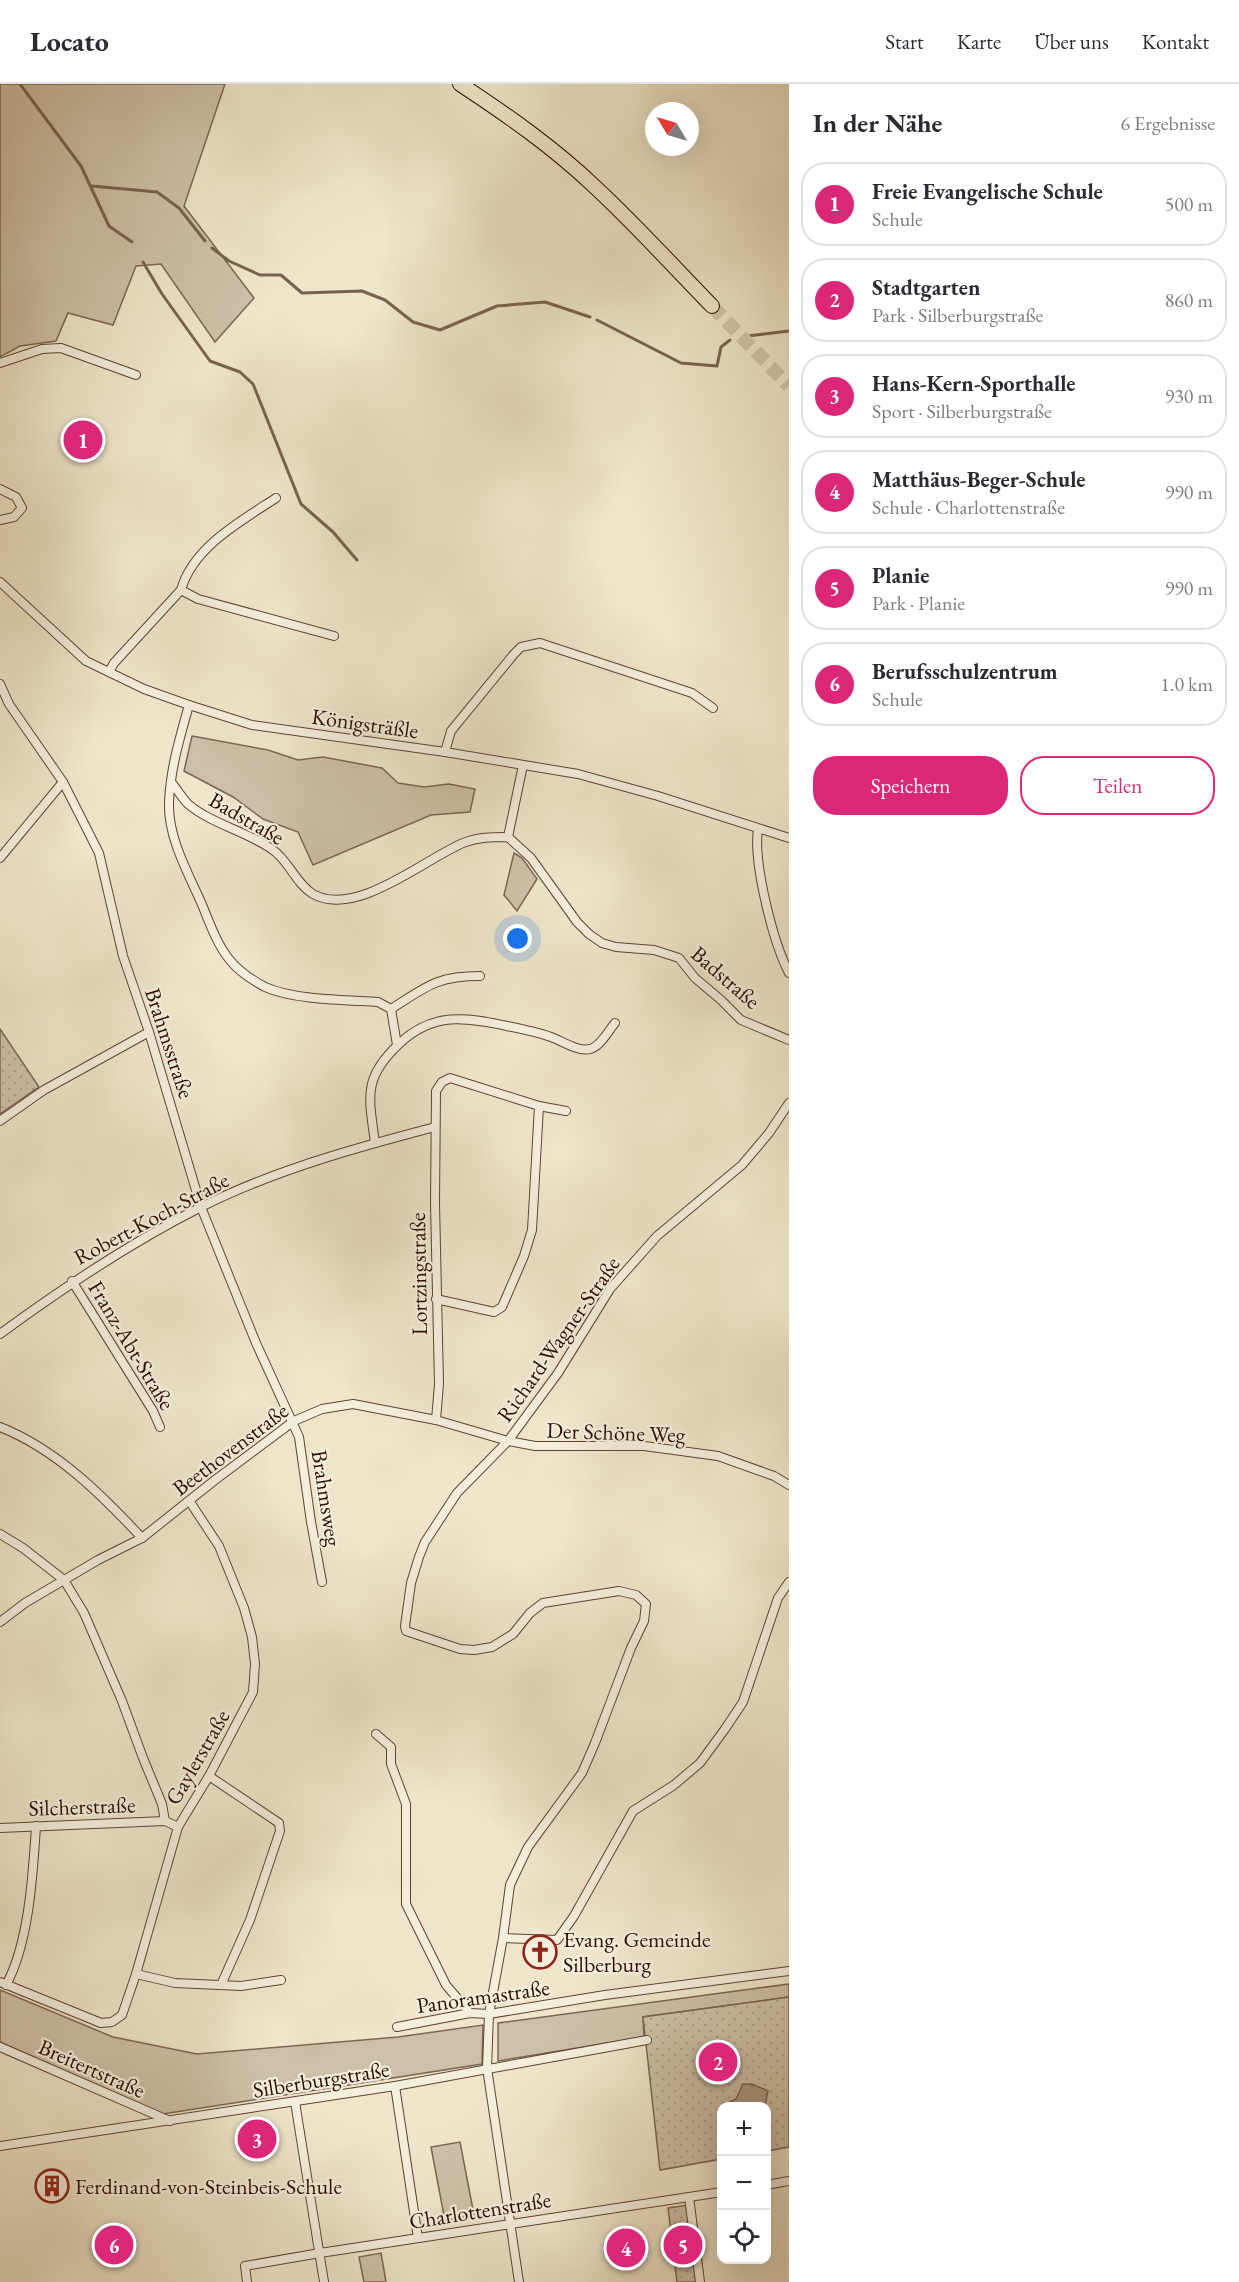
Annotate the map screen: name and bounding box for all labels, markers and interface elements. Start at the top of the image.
text: Locato [30,23,109,59]
text: Start [885,28,924,55]
text: Karte [957,28,1001,55]
text: Über uns [1034,28,1109,55]
text: Kontakt [1142,28,1209,55]
north arrow [645,102,699,156]
text: In der Nähe [813,106,942,140]
text: 6 Ergebnisse [1120,110,1215,136]
text: Freie Evangelische Schule [872,177,1103,206]
text: 1 [829,191,840,217]
text: 500 m [1165,191,1213,217]
text: Schule [872,206,923,232]
text: Stadtgarten [872,273,980,302]
text: 2 [829,287,840,313]
text: 860 m [1165,287,1213,313]
text: Park · Silberburgstraße [872,302,1043,328]
text: Hans-Kern-Sporthalle [872,369,1075,398]
text: 3 [829,383,840,409]
text: 930 m [1165,383,1213,409]
text: Sport · Silberburgstraße [872,398,1052,424]
pin: 1 [64,418,103,462]
text: Matthäus-Beger-Schule [872,465,1085,494]
text: 4 [829,479,840,505]
text: 990 m [1165,479,1213,505]
text: Schule · Charlottenstraße [872,494,1065,520]
text: Planie [872,561,929,590]
text: 5 [829,575,840,601]
text: 990 m [1165,575,1213,601]
text: Park · Planie [872,590,965,616]
text: Berufsschulzentrum [872,657,1058,686]
text: 6 [829,671,840,697]
text: 1.0 km [1160,671,1213,697]
text: Schule [872,686,923,712]
street label: Königsträßle [310,702,421,745]
button: Speichern [813,756,1008,815]
button: Teilen [1020,756,1215,815]
street label: Badstraße [204,785,290,852]
your location [503,924,532,953]
street label: Badstraße [685,939,767,1016]
street label: Brahmsstraße [138,984,201,1102]
street label: Robert-Koch-Straße [69,1165,234,1272]
street label: Lortzingstraße [403,1212,434,1336]
street label: Richard-Wagner-Straße [490,1250,627,1428]
street label: Franz-Abt-Straße [82,1275,182,1416]
street label: Beethovenstraße [167,1396,294,1502]
street label: Der Schöne Weg [546,1416,686,1449]
street label: Brahmsweg [305,1448,349,1549]
street label: Gaylerstraße [159,1704,237,1810]
street label: Silcherstraße [28,1790,136,1823]
place label: Evang. Gemeinde Silberburg [563,1925,711,1979]
church icon: Evang. Gemeinde Silberburg [522,1934,558,1970]
street label: Panoramastraße [415,1973,552,2020]
street label: Breitertstraße [34,2032,150,2105]
pin: 2 [698,2040,738,2084]
street label: Silberburgstraße [251,2054,392,2105]
map controls [717,2102,771,2264]
button: + [717,2102,771,2156]
pin: 3 [238,2116,276,2162]
button: − [717,2156,771,2210]
building icon: Ferdinand-von-Steinbeis-Schule [34,2168,70,2204]
place label: Ferdinand-von-Steinbeis-Schule [75,2172,342,2201]
street label: Charlottenstraße [407,2185,553,2236]
button: locate [717,2210,771,2264]
pin: 6 [94,2222,134,2268]
pin: 5 [664,2222,702,2268]
pin: 4 [606,2226,646,2270]

